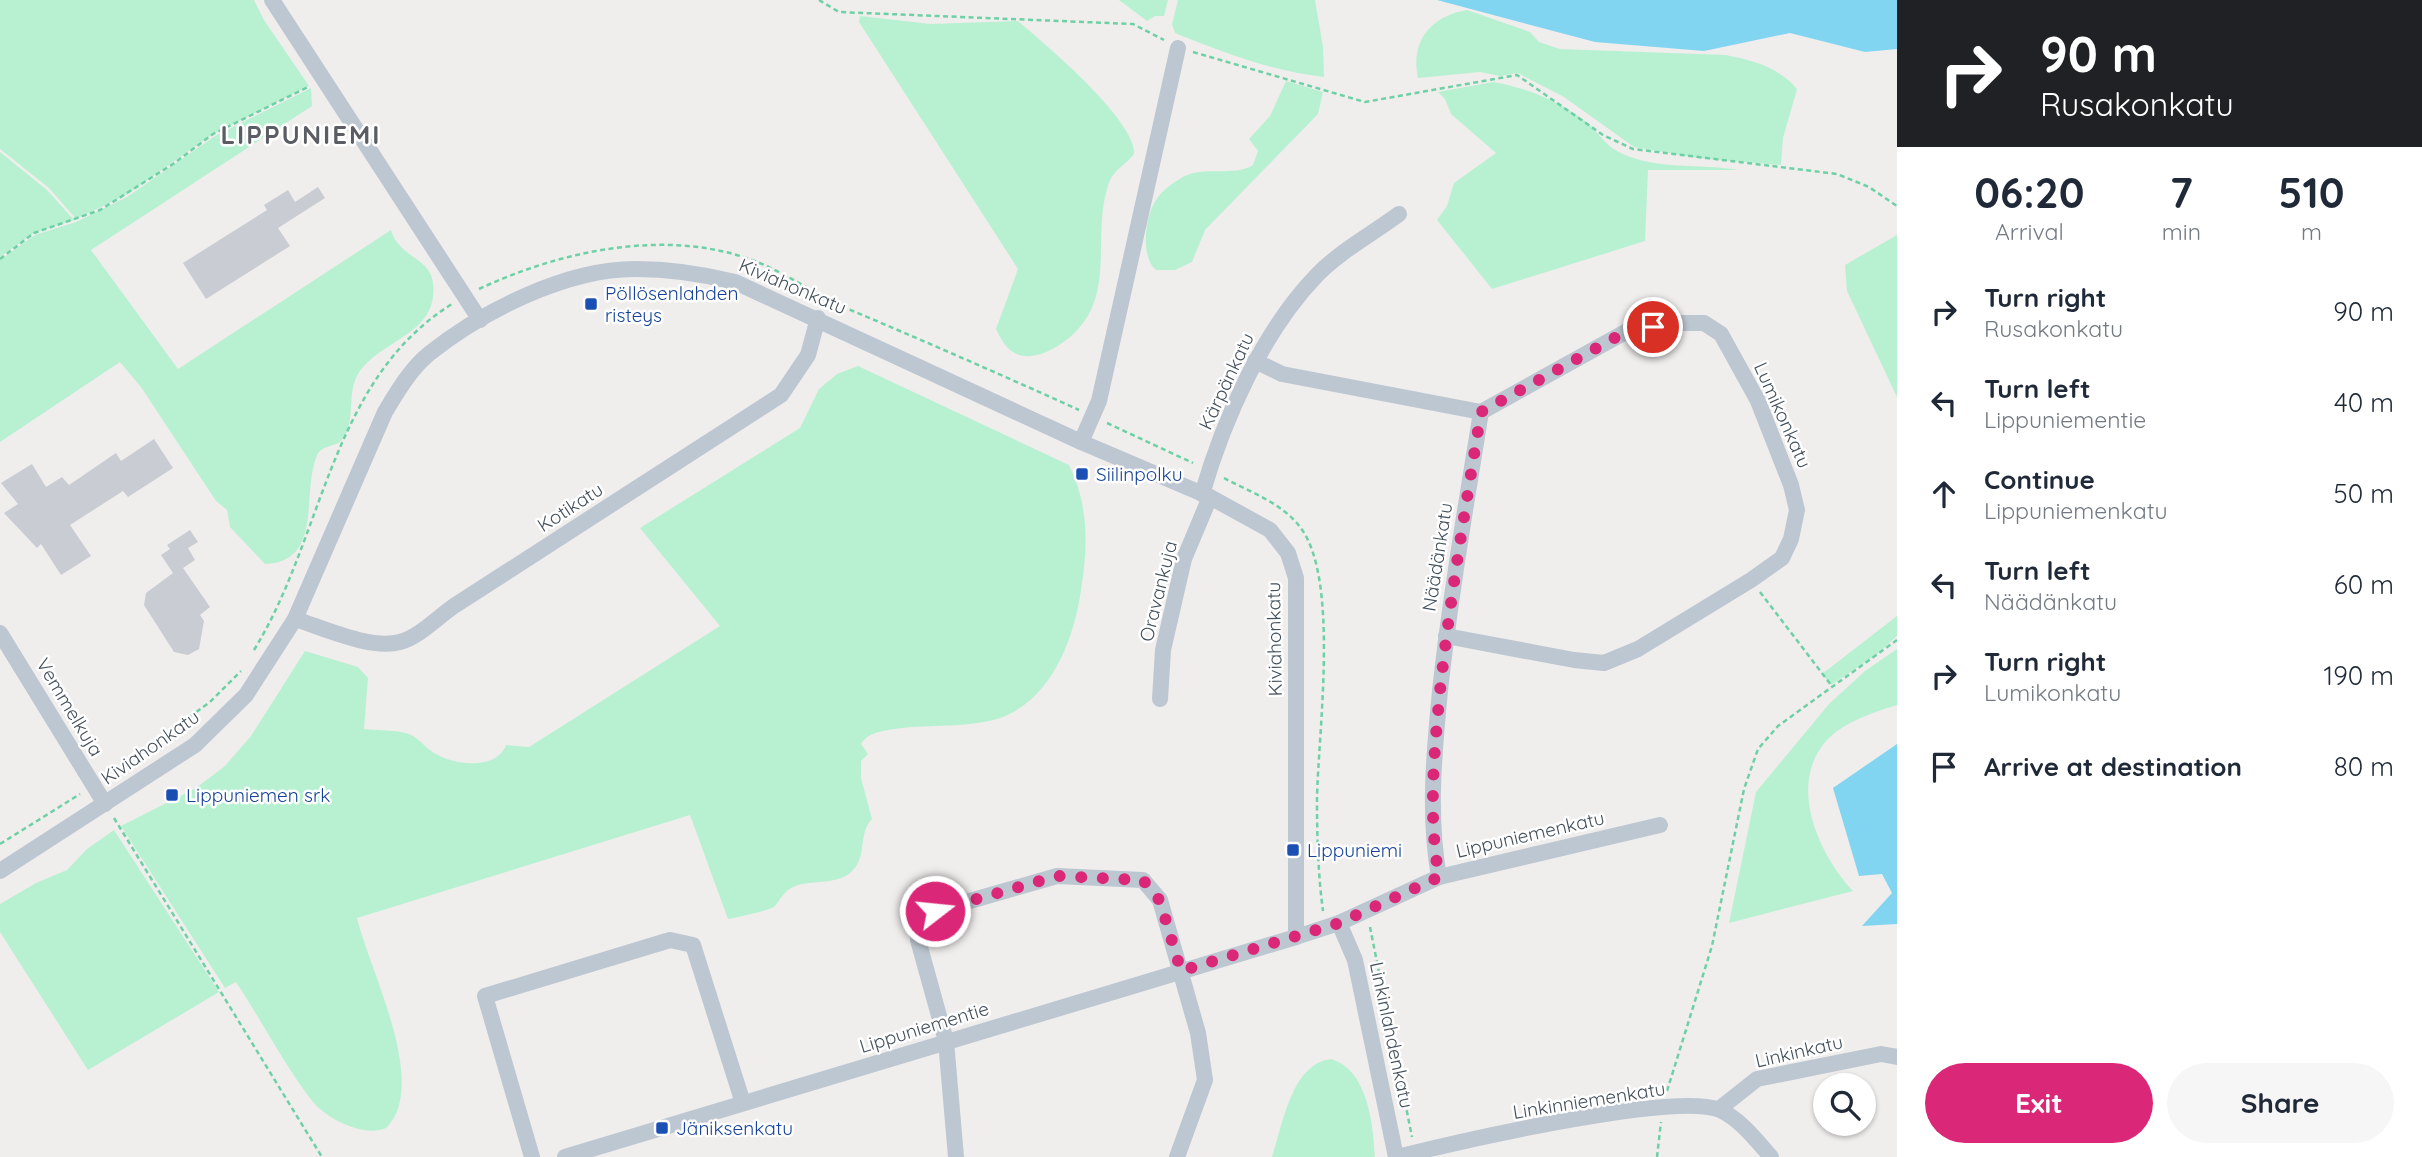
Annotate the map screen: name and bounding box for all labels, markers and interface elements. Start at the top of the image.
text: 90 m [2040,23,2157,84]
icon: right [1925,28,2016,119]
text: Rusakonkatu [2040,84,2234,124]
district label: LIPPUNIEMI [220,118,382,151]
text: 06:20 [1974,166,2084,219]
text: 7 [2170,166,2193,219]
text: 510 [2278,166,2345,219]
text: Arrival [1995,217,2064,246]
text: min [2162,217,2201,246]
text: m [2301,217,2322,246]
street label: Kiviahonkatu [736,253,850,319]
place label: Pöllösenlahden risteys [605,281,739,327]
text: Turn right [1984,281,2106,314]
icon: right [1925,293,1963,331]
text: 90 m [2333,295,2394,328]
marker: Pöllösenlahden risteys [583,296,599,312]
pin [1623,297,1683,357]
icon: arrive [1634,308,1672,346]
text: Rusakonkatu [1984,314,2123,343]
street label: Kärpänkatu [1193,329,1259,433]
street label: Lumikonkatu [1749,358,1817,472]
text: Turn left [1984,372,2091,405]
icon: left [1925,384,1963,422]
text: 40 m [2334,386,2394,419]
text: Lippuniementie [1984,405,2146,434]
place label: Siilinpolku [1096,462,1182,486]
text: Continue [1984,463,2095,496]
marker: Siilinpolku [1074,466,1090,482]
icon: ahead [1925,475,1963,513]
street label: Kotikatu [533,477,607,537]
text: 50 m [2334,477,2394,510]
text: Lippuniemenkatu [1984,496,2168,525]
street label: Näädänkatu [1417,501,1457,613]
street label: Oravankuja [1134,538,1182,644]
text: Turn left [1984,554,2091,587]
icon: left [1925,566,1963,604]
text: 60 m [2334,568,2394,601]
street label: Kiviahonkatu [1261,581,1287,697]
text: Näädänkatu [1984,587,2117,616]
text: Turn right [1984,645,2106,678]
street label: Vemmelkuja [31,654,109,760]
icon: right [1925,657,1963,695]
text: 190 m [2324,659,2394,692]
text: Lumikonkatu [1984,678,2121,707]
street label: Kiviahonkatu [96,704,204,790]
icon: arrive [1925,748,1963,786]
text: Arrive at destination [1984,750,2242,783]
text: 80 m [2334,750,2394,783]
place label: Lippuniemen srk [186,783,330,807]
marker: Lippuniemen srk [164,787,180,803]
street label: Lippuniemenkatu [1453,805,1607,863]
place label: Lippuniemi [1307,838,1402,862]
marker: Lippuniemi [1285,842,1301,858]
position arrow [898,874,972,948]
street label: Linkinlahdenkatu [1365,960,1419,1110]
street label: Lippuniementie [856,996,992,1058]
street label: Linkinkatu [1753,1029,1845,1073]
button: Exit [1925,1063,2153,1143]
button: Share [2167,1063,2394,1143]
map controls [1813,1073,1876,1136]
button: search [1813,1073,1876,1136]
street label: Linkinniemenkatu [1511,1076,1667,1124]
place label: Jäniksenkatu [676,1116,793,1140]
marker: Jäniksenkatu [654,1120,670,1136]

